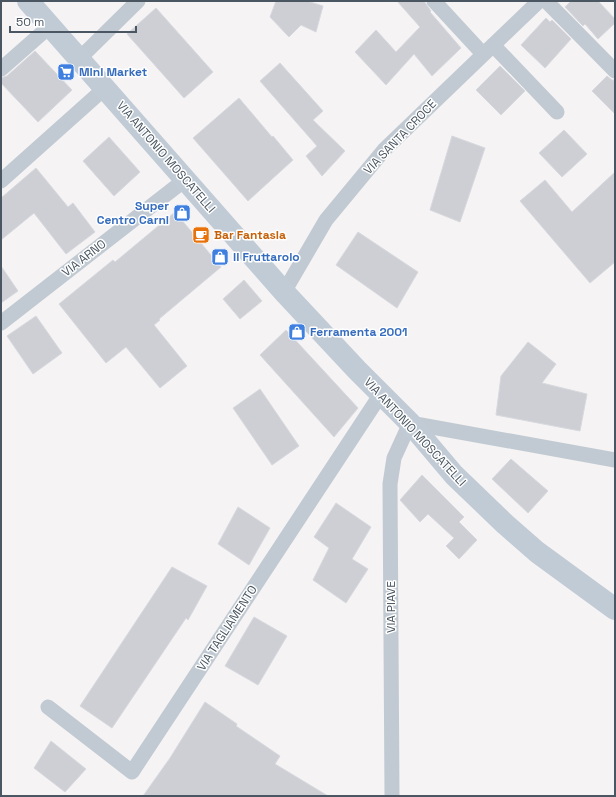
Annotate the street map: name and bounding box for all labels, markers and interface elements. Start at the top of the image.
scale bar [10,8,136,34]
text: 50 m [16,14,44,30]
supermarket icon: Mini Market [56,62,76,82]
place label: Mini Market [79,64,147,80]
street label: VIA SANTA CROCE [360,96,440,178]
street label: VIA ANTONIO MOSCATELLI [113,98,219,216]
place label: Super Centro Carni [97,198,169,228]
shop icon: Super Centro Carni [172,203,192,223]
cafe icon: Bar Fantasia [191,225,211,245]
place label: Bar Fantasia [214,227,286,243]
street label: VIA ARNO [59,236,109,280]
shop icon: Il Fruttarolo [210,247,230,267]
place label: Il Fruttarolo [233,249,300,265]
shop icon: Ferramenta 2001 [287,322,307,342]
place label: Ferramenta 2001 [310,324,408,340]
street label: VIA ANTONIO MOSCATELLI [360,374,470,490]
street label: VIA PIAVE [383,581,399,633]
street label: VIA TAGLIAMENTO [193,582,261,674]

